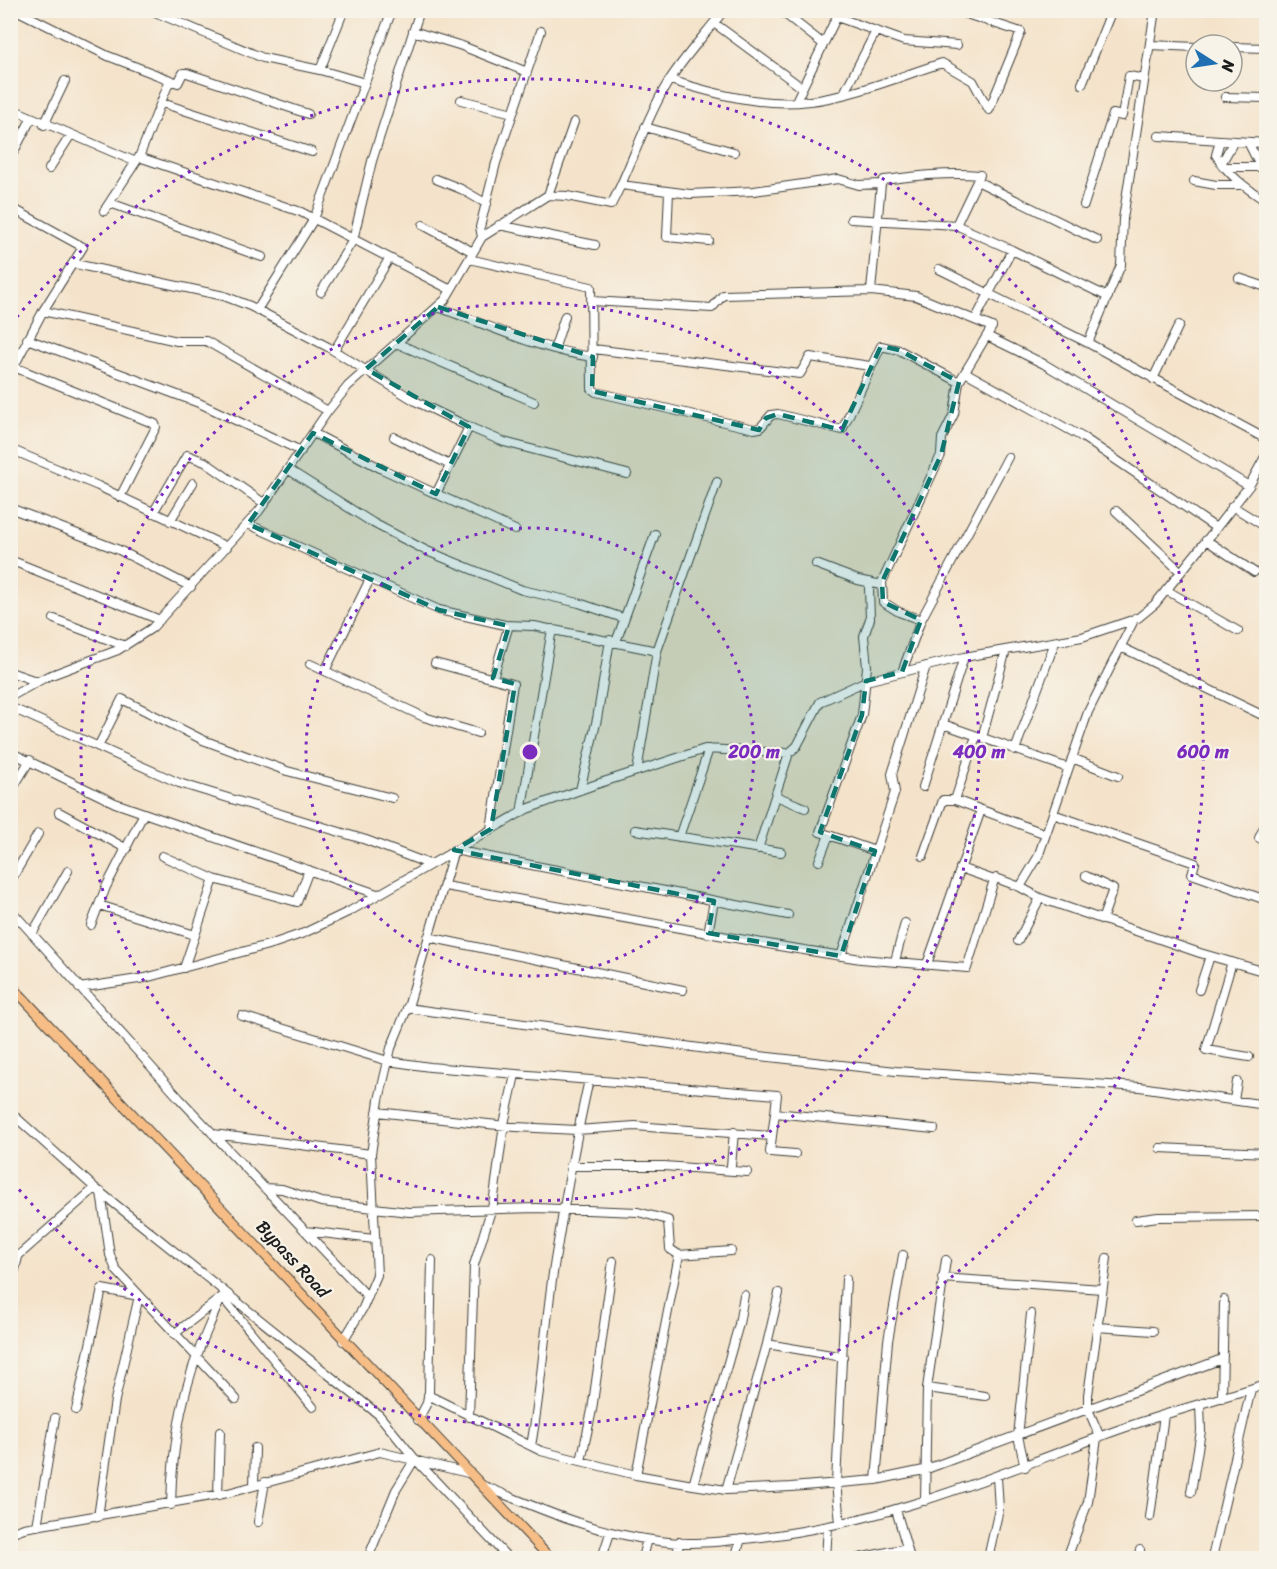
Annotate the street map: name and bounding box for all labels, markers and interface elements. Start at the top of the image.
north arrow [1184,33,1244,93]
text: N [1213,57,1244,75]
text: 200 m [727,736,780,768]
text: 400 m [952,736,1005,768]
text: 600 m [1176,736,1229,768]
centre of rings [520,742,540,762]
street label: Bypass Road [248,1212,339,1307]

